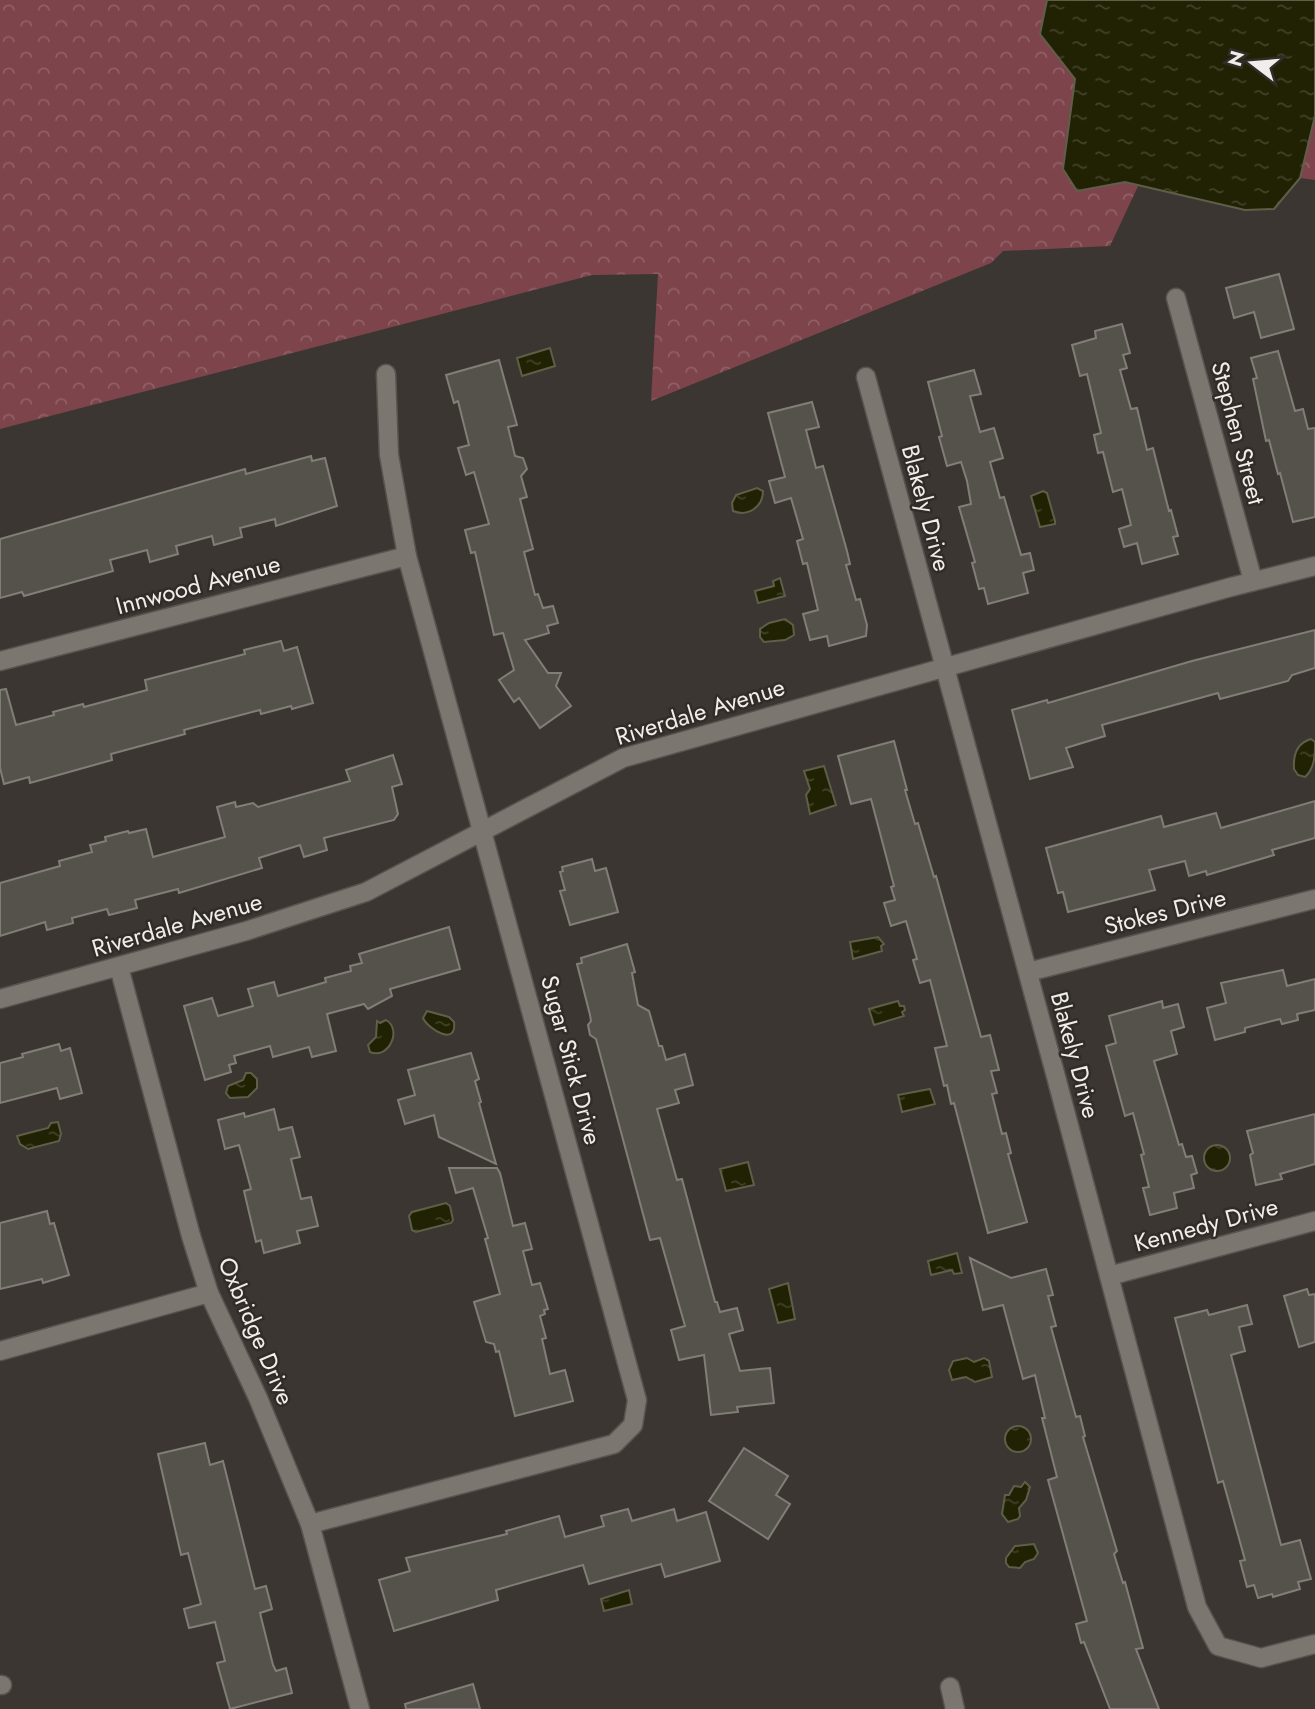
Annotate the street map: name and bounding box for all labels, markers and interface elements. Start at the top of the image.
north arrow [1217,28,1287,98]
text: N [1221,47,1251,69]
street label: Stephen Street [1203,357,1274,509]
street label: Blakely Drive [893,441,960,575]
street label: Innwood Avenue [112,546,284,623]
street label: Riverdale Avenue [611,669,789,754]
street label: Stokes Drive [1100,879,1230,944]
street label: Riverdale Avenue [88,884,266,966]
street label: Sugar Stick Drive [532,971,611,1149]
street label: Blakely Drive [1042,988,1109,1122]
street label: Kennedy Drive [1130,1189,1282,1261]
street label: Oxbridge Drive [210,1251,303,1410]

